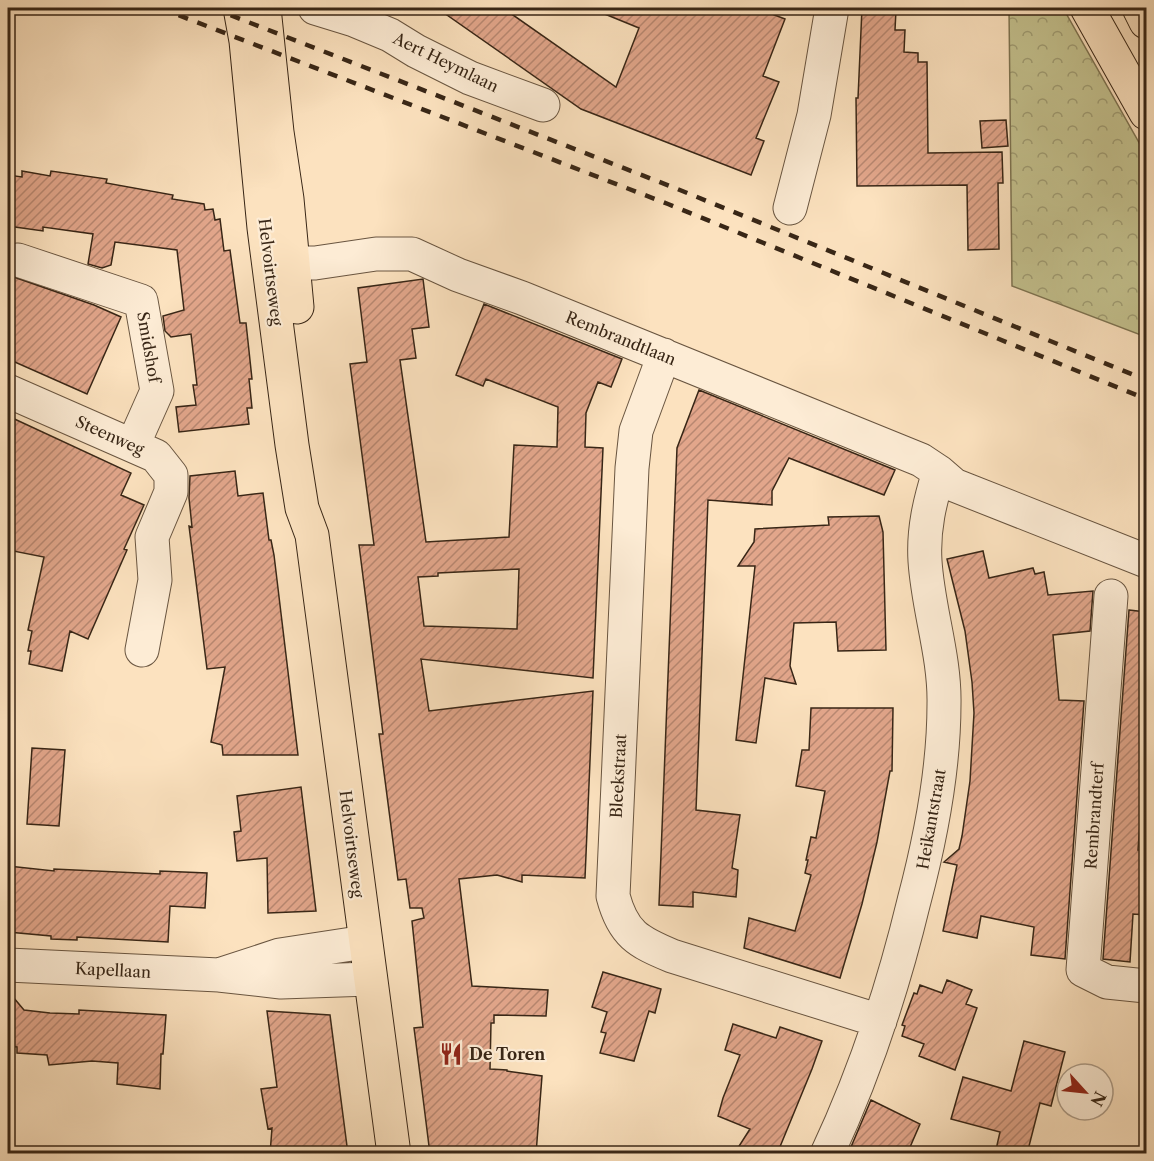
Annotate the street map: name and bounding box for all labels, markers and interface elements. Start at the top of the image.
street label: Aert Heymlaan [389,27,502,96]
street label: Helvoirtseweg [254,217,288,327]
street label: Rembrandtlaan [563,307,679,369]
street label: Smidshof [133,310,165,386]
street label: Steenweg [73,411,148,459]
street label: Bleekstraat [606,733,630,819]
street label: Rembrandterf [1080,760,1108,870]
street label: Heikantstraat [912,767,950,871]
street label: Helvoirtseweg [335,789,369,899]
street label: Kapellaan [74,958,152,982]
restaurant icon: De Toren [438,1041,464,1067]
place label: De Toren [469,1044,545,1064]
north arrow [1055,1062,1115,1122]
text: N [1086,1088,1110,1110]

